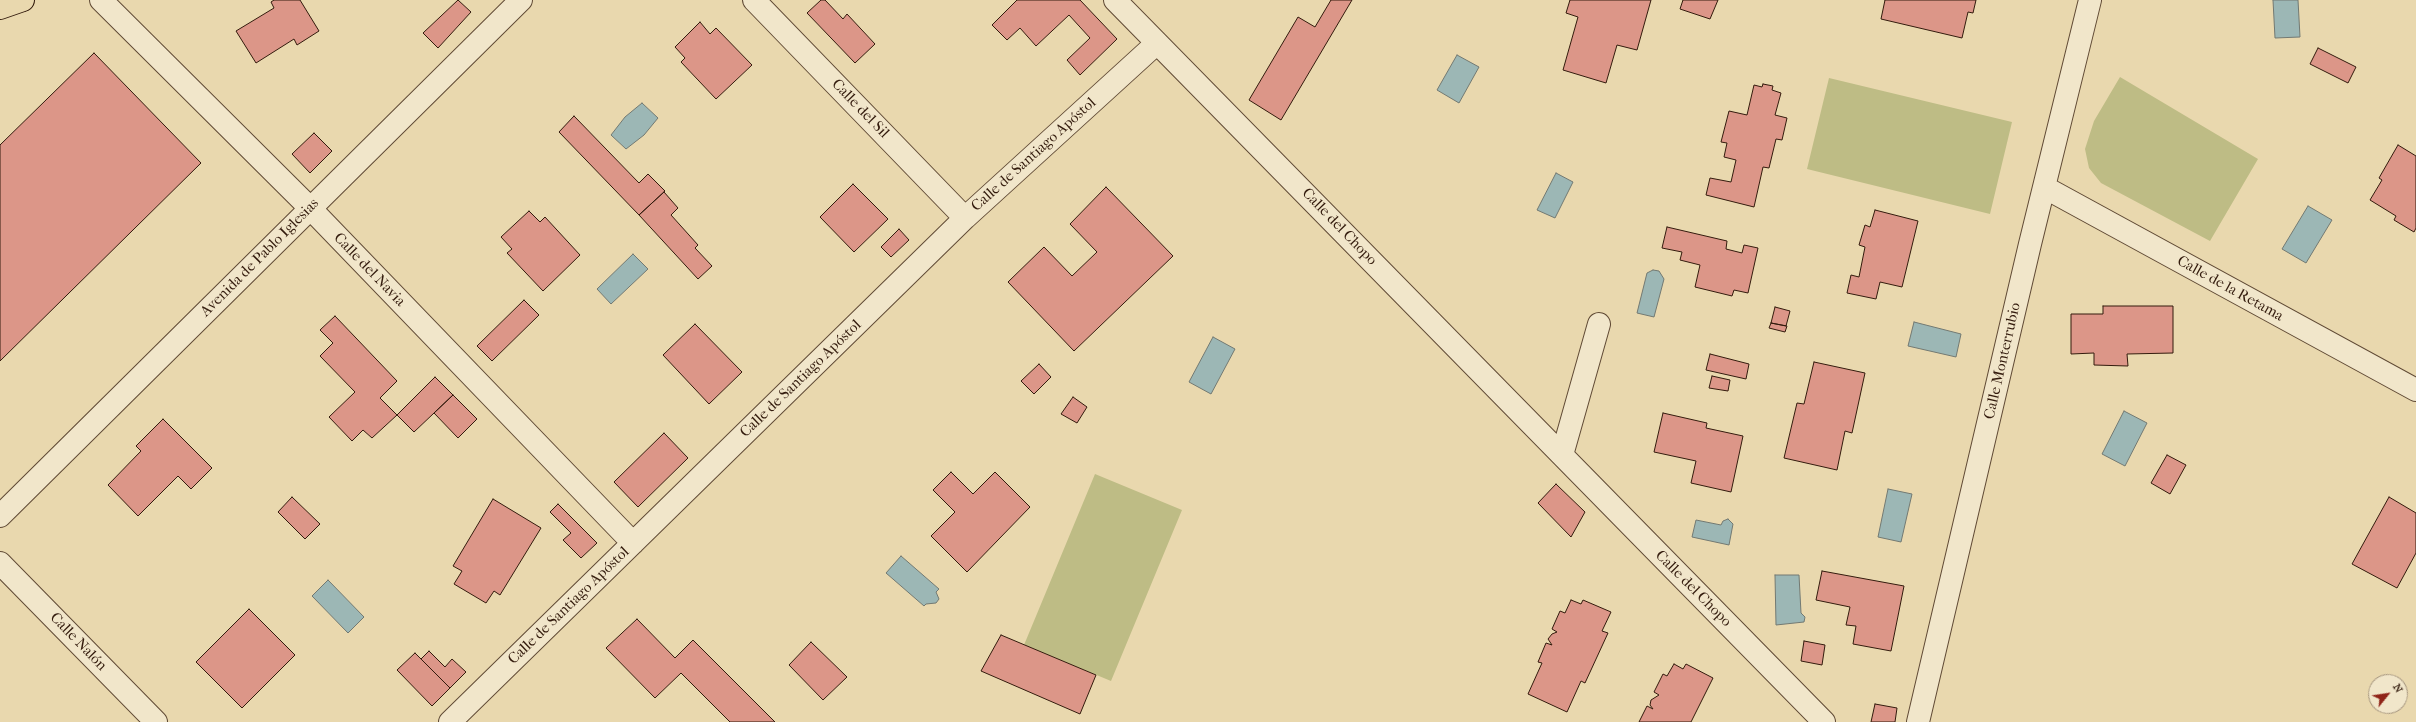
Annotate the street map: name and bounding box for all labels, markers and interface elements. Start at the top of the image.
street label: Calle del Sil [827,76,893,142]
street label: Calle de Santiago Apóstol [968,94,1100,216]
street label: Calle del Chopo [1298,185,1380,269]
street label: Avenida de Pablo Iglesias [197,195,323,321]
street label: Calle del Navia [329,229,409,311]
street label: Calle de la Retama [2174,252,2286,326]
street label: Calle Monterrubio [1981,301,2025,421]
street label: Calle de Santiago Apóstol [737,316,865,442]
street label: Calle de Santiago Apóstol [505,543,633,669]
street label: Calle del Chopo [1651,547,1735,631]
street label: Calle Nalón [46,609,110,675]
north arrow [2368,674,2408,714]
text: N [2390,681,2406,695]

